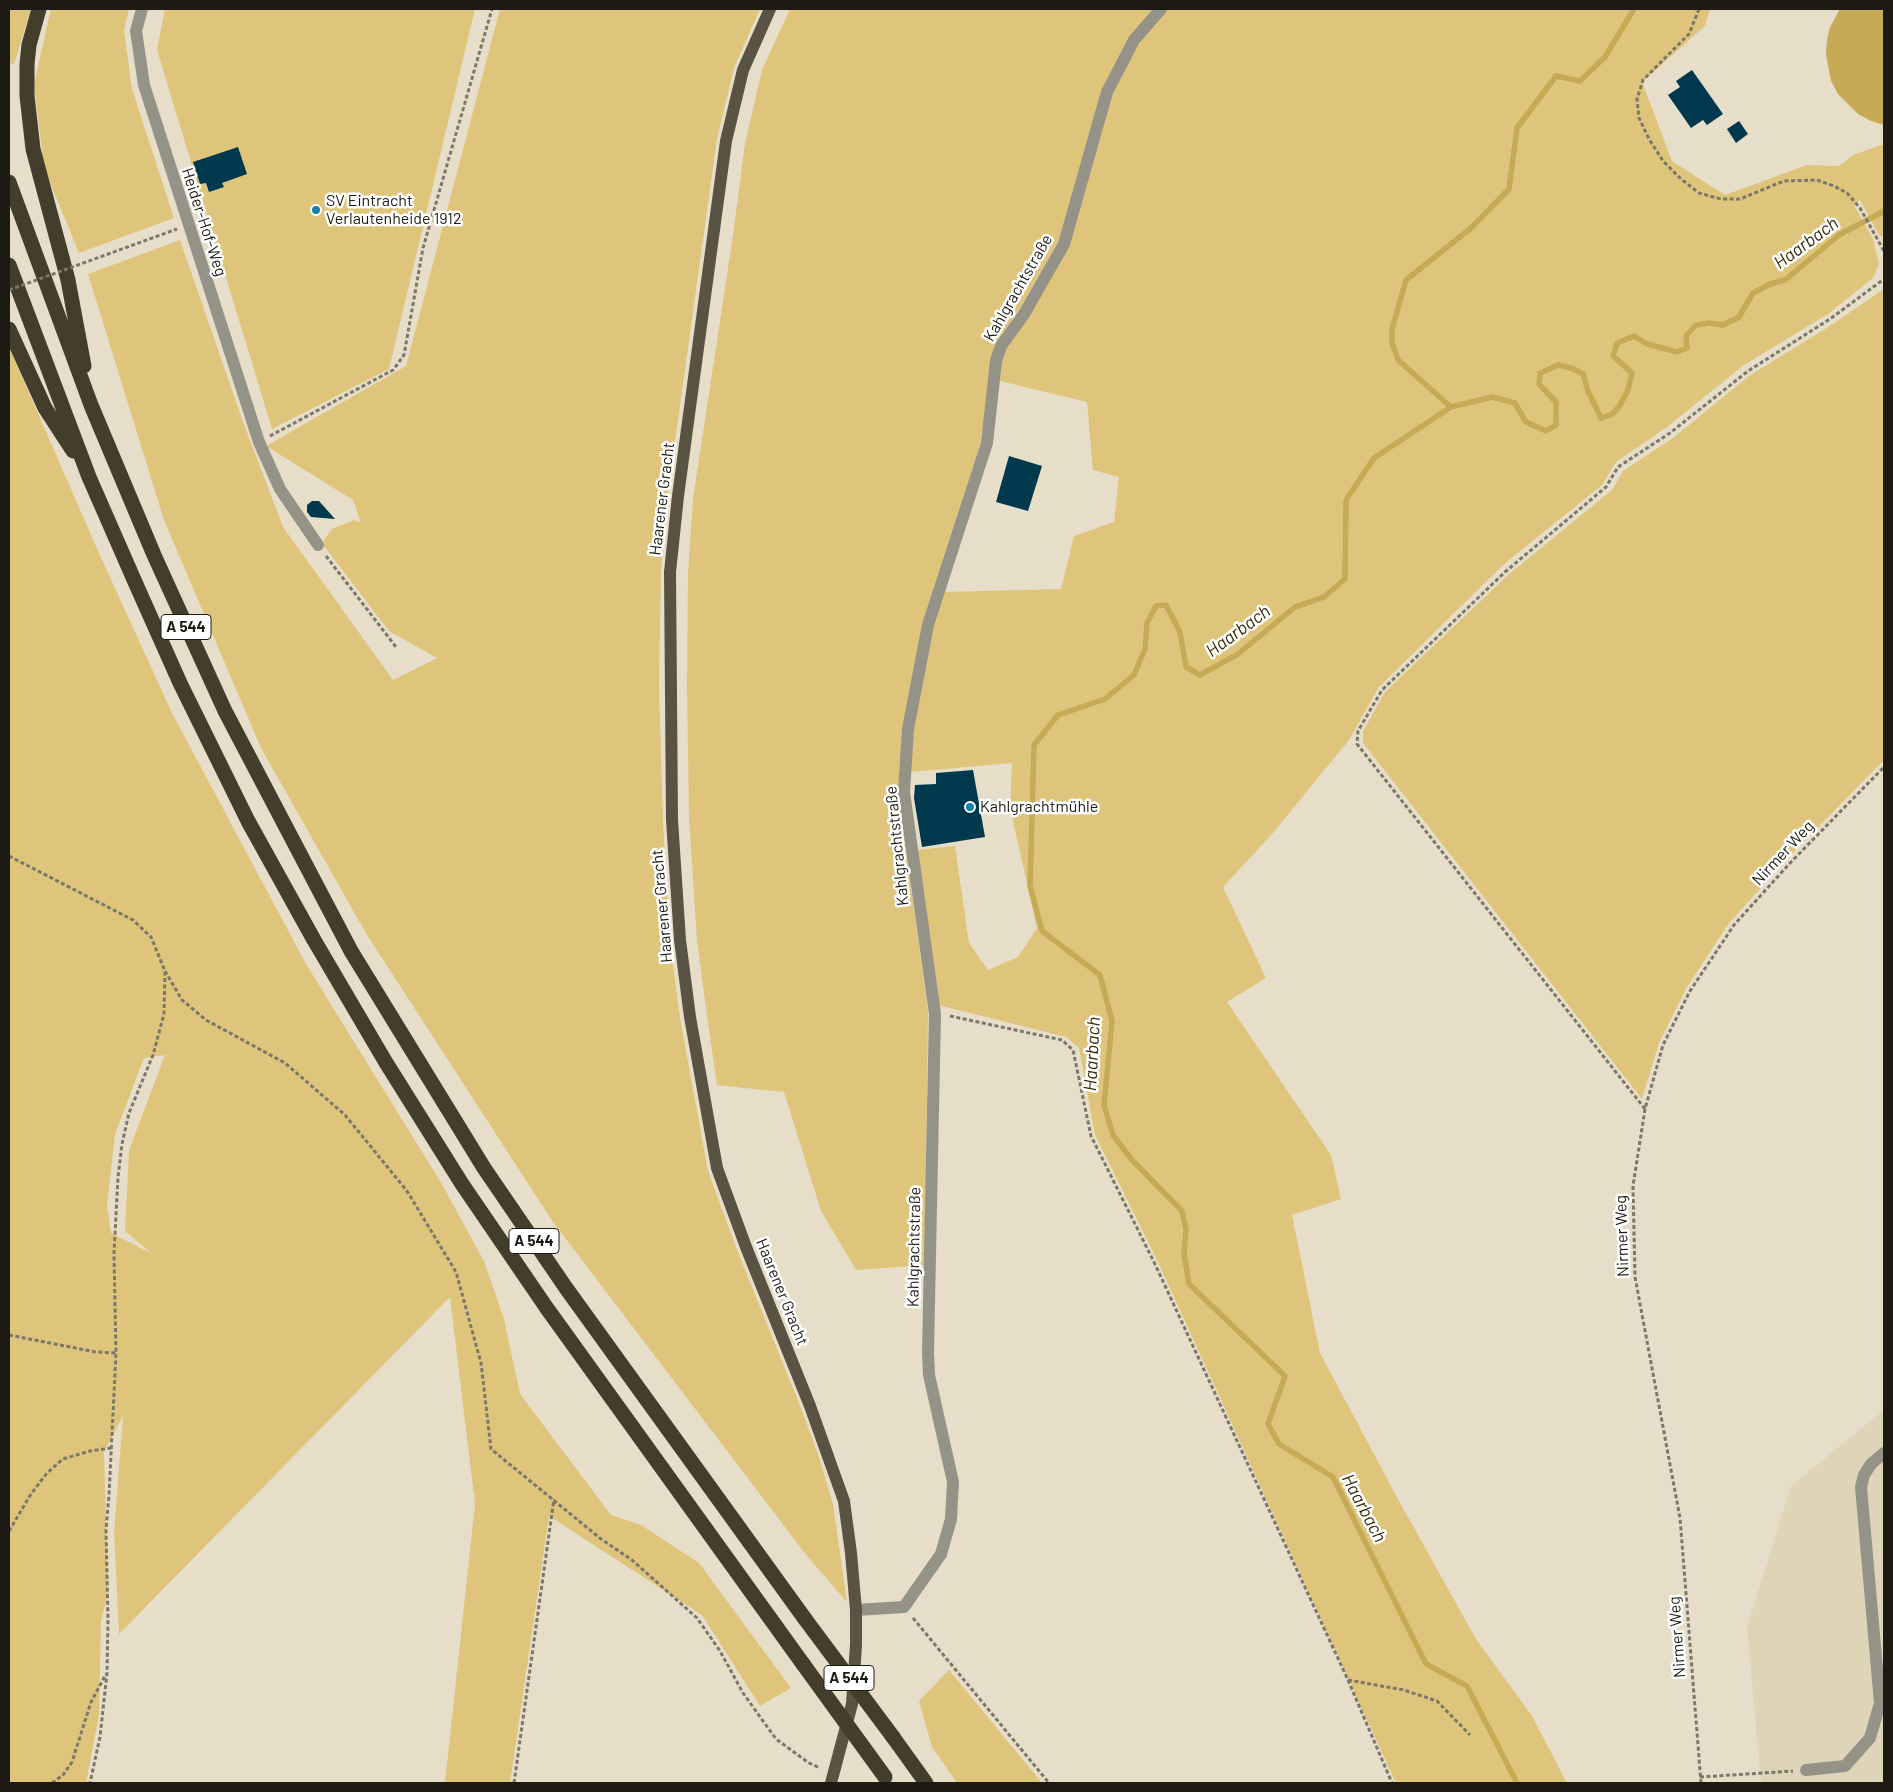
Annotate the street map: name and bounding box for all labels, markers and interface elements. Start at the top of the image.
street label: Heider-Hof-Weg [177,165,231,279]
place label: SV Eintracht Verlautenheide 1912 [326,191,462,229]
marker: SV Eintracht Verlautenheide 1912 [310,204,322,216]
water label: Haarbach [1770,212,1842,274]
street label: Kahlgrachtstraße [980,231,1056,345]
street label: Haarener Gracht [646,441,678,557]
water label: Haarbach [1202,600,1274,662]
road number: A 544 [161,614,211,640]
street label: Kahlgrachtstraße [881,785,913,907]
place label: Kahlgrachtmühle [980,797,1098,817]
marker: Kahlgrachtmühle [964,801,976,813]
street label: Nirmer Weg [1748,817,1818,889]
street label: Haarener Gracht [647,849,677,963]
water label: Haarbach [1079,1016,1105,1092]
street label: Kahlgrachtstraße [903,1187,925,1307]
street label: Nirmer Weg [1611,1195,1633,1277]
road number: A 544 [509,1228,559,1254]
street label: Haarener Gracht [752,1236,812,1348]
water label: Haarbach [1337,1470,1391,1546]
street label: Nirmer Weg [1665,1596,1689,1678]
road number: A 544 [824,1666,874,1690]

